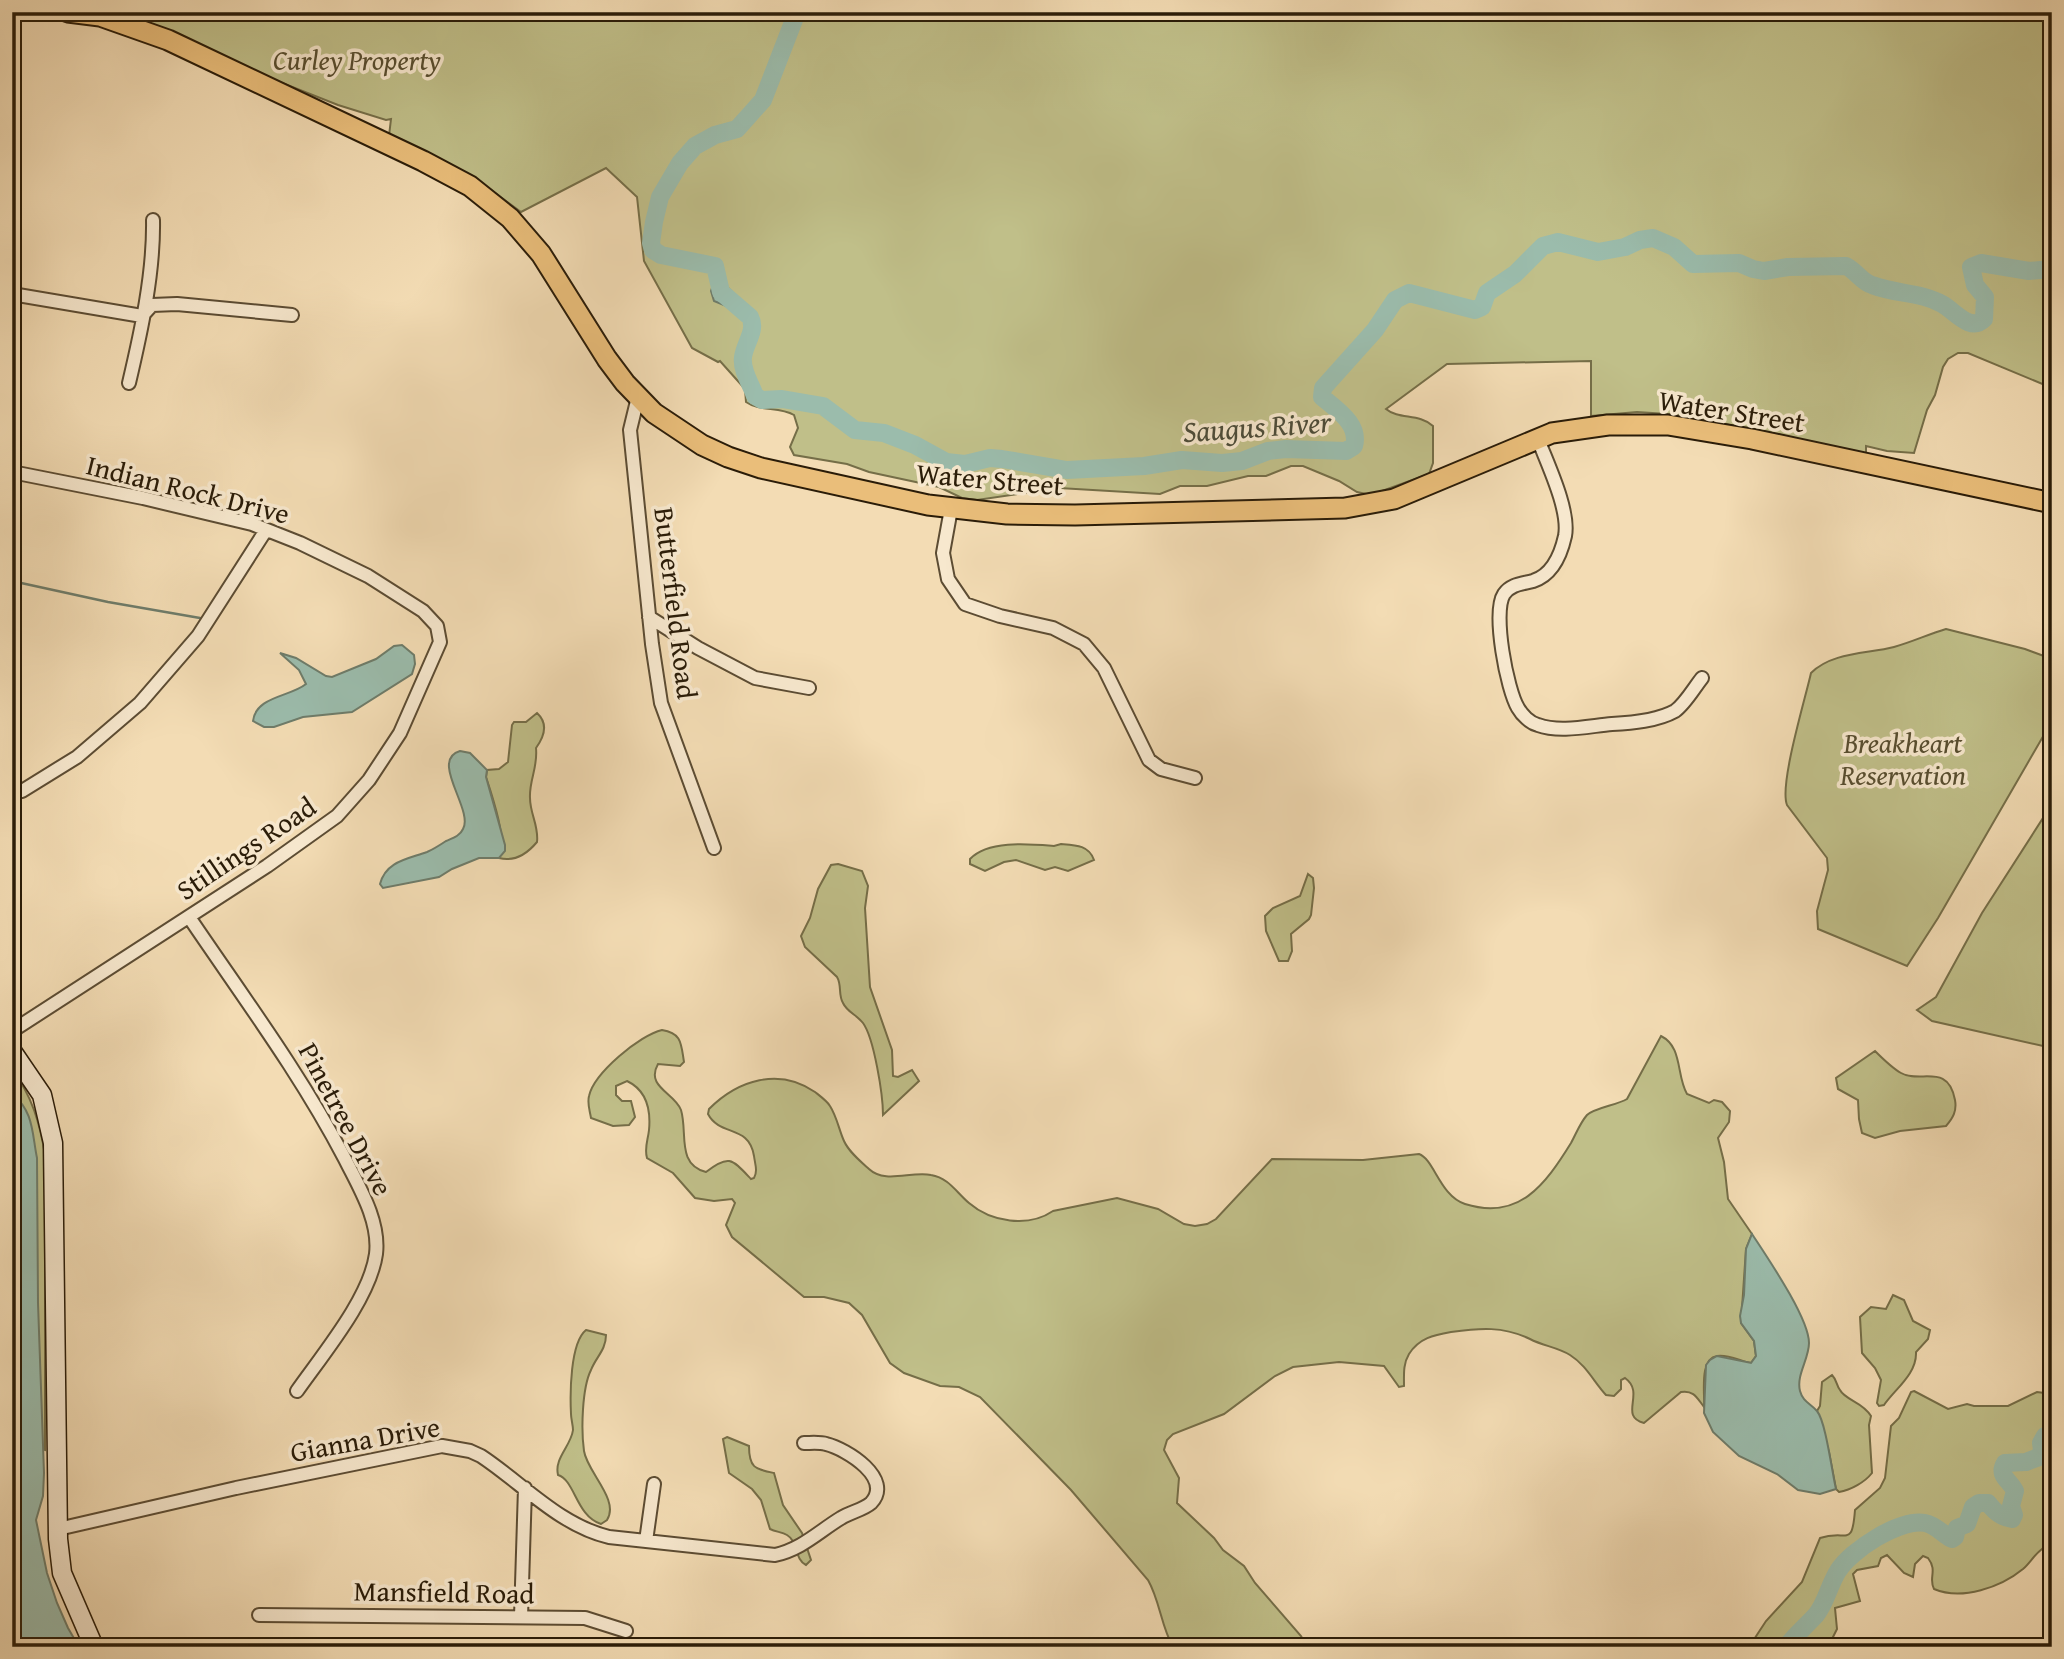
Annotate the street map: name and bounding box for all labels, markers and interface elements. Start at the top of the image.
park label: Curley Property [273,39,441,80]
street label: Water Street [1656,379,1808,442]
water label: Saugus River [1181,399,1334,453]
street label: Indian Rock Drive [82,443,294,534]
street label: Water Street [915,452,1065,505]
street label: Butterfield Road [644,505,709,701]
park label: Breakheart Reservation [1839,722,1966,795]
street label: Stillings Road [168,786,324,909]
street label: Pinetree Drive [289,1035,404,1203]
street label: Gianna Drive [287,1405,443,1472]
street label: Mansfield Road [353,1569,535,1614]

